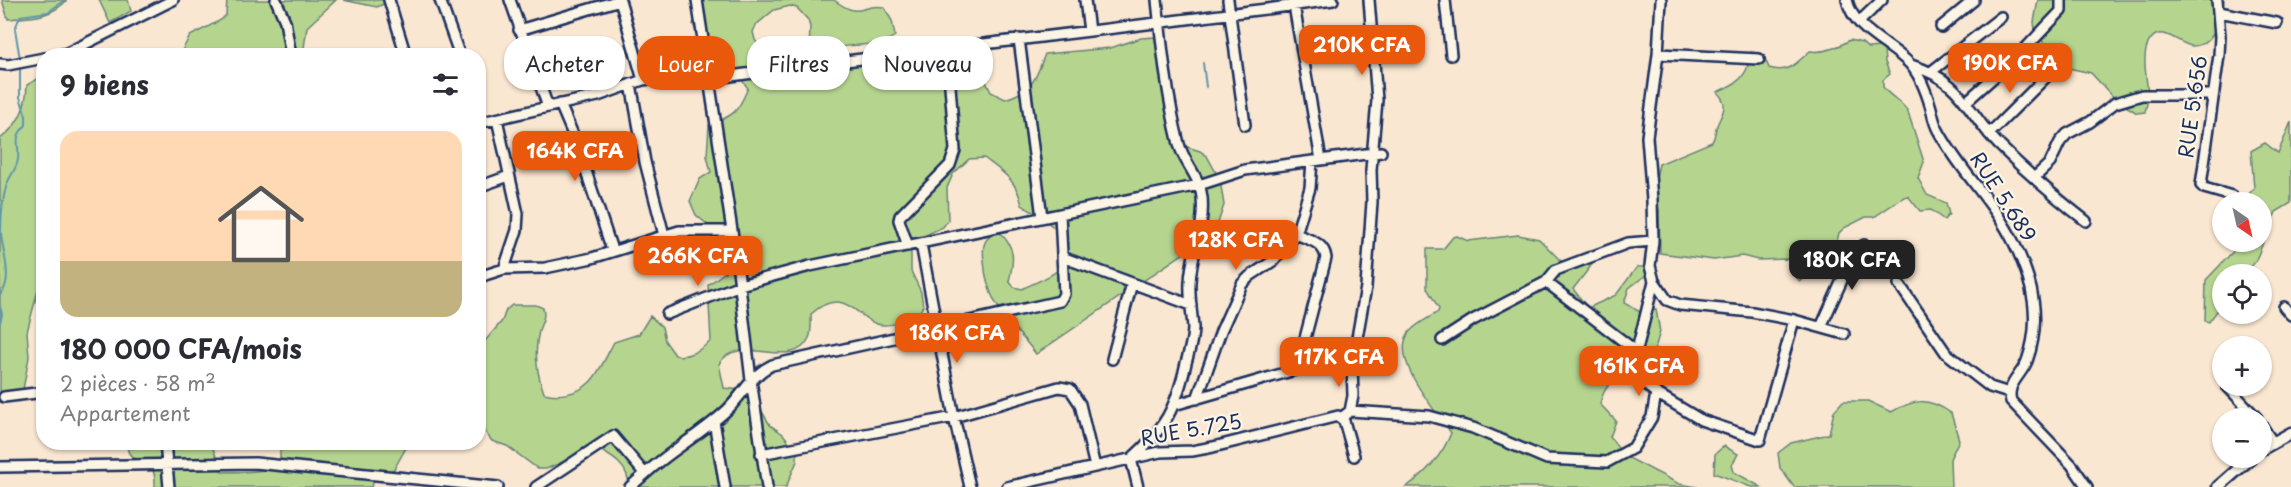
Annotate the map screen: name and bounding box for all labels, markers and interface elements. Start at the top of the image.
pin: 210K CFA [1300,25,1424,76]
text: 210K CFA [1313,29,1411,59]
chip: Acheter [504,36,625,90]
chip: Louer [637,36,735,90]
chip: Filtres [747,36,850,90]
chip: Nouveau [862,36,993,90]
pin: 190K CFA [1948,43,2072,94]
text: 190K CFA [1962,47,2058,77]
street label: RUE 5.656 [2170,54,2214,160]
text: 9 biens [60,65,149,104]
icon: filters [429,68,462,101]
pin: 164K CFA [513,131,637,182]
text: 164K CFA [526,135,624,165]
street label: RUE 5.689 [1963,146,2044,247]
icon: home [207,170,315,278]
north arrow [2212,192,2272,252]
map controls [2212,192,2272,468]
pin: 128K CFA [1174,220,1298,271]
text: 128K CFA [1188,224,1284,254]
pin: 266K CFA [636,236,760,287]
text: 266K CFA [648,240,748,270]
pin: 180K CFA [1790,240,1914,291]
text: 180K CFA [1803,244,1901,274]
button: locate [2212,264,2272,324]
pin: 186K CFA [895,313,1019,364]
text: 186K CFA [909,317,1005,347]
text: 180 000 CFA/mois [60,329,302,368]
button: + [2212,336,2272,396]
pin: 117K CFA [1277,337,1401,388]
text: 117K CFA [1294,341,1384,371]
pin: 161K CFA [1577,346,1701,397]
text: 161K CFA [1593,350,1685,380]
text: 2 pièces · 58 m² [60,368,216,398]
text: Appartement [60,398,190,428]
street label: RUE 5.725 [1138,405,1244,453]
button: − [2212,408,2272,468]

